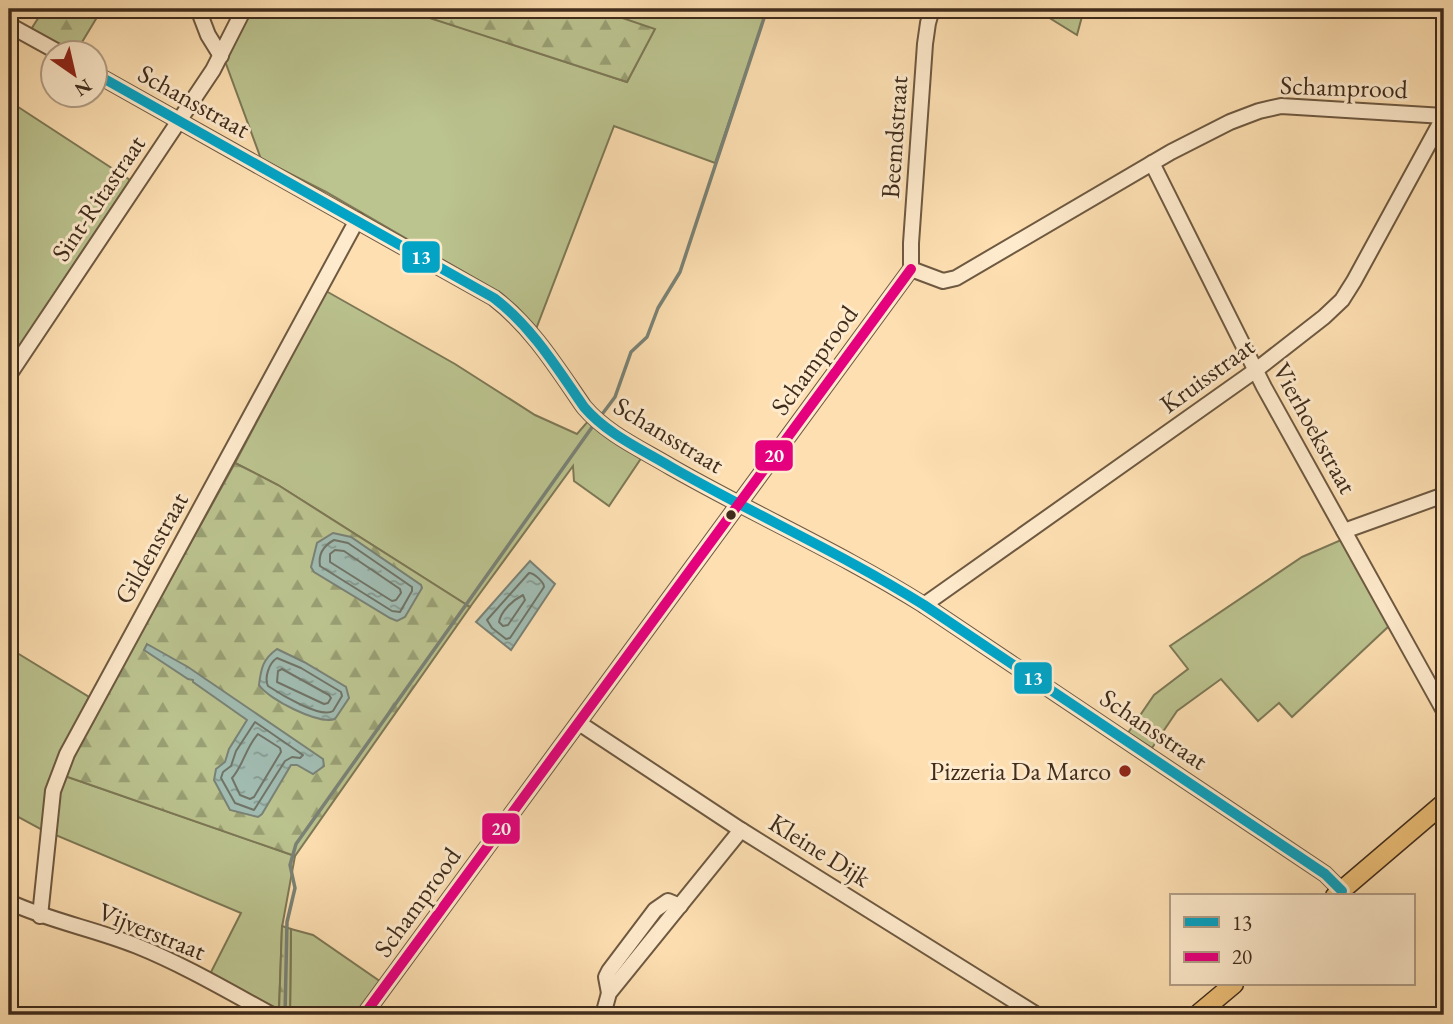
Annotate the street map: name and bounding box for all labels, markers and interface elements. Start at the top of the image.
north arrow [38,38,108,108]
street label: Schansstraat [132,56,256,146]
street label: Schamprood [1280,68,1409,106]
text: N [69,73,97,103]
street label: Beemdstraat [873,75,915,199]
street label: Sint-Ritastraat [43,128,153,268]
line badge: 13 [401,240,441,274]
text: 13 [411,245,431,270]
street label: Schamprood [763,298,866,422]
street label: Kruisstraat [1153,329,1261,421]
street label: Vierhoekstraat [1265,356,1365,500]
street label: Schansstraat [608,389,730,481]
line badge: 20 [754,439,794,472]
text: 20 [764,443,784,468]
street label: Gildenstraat [106,486,196,610]
unlabelled marker [724,508,738,522]
line badge: 13 [1013,661,1053,695]
text: 13 [1023,666,1043,691]
street label: Schansstraat [1094,681,1214,777]
place label: Pizzeria Da Marco [930,754,1111,788]
marker: Pizzeria Da Marco [1117,763,1133,779]
street label: Kleine Dijk [763,805,878,895]
line badge: 20 [481,812,521,845]
text: 20 [491,816,511,841]
street label: Schamprood [366,840,469,964]
street label: Vijverstraat [93,894,211,968]
legend [1170,894,1414,986]
text: 13 [1232,909,1252,936]
text: 20 [1232,943,1252,970]

